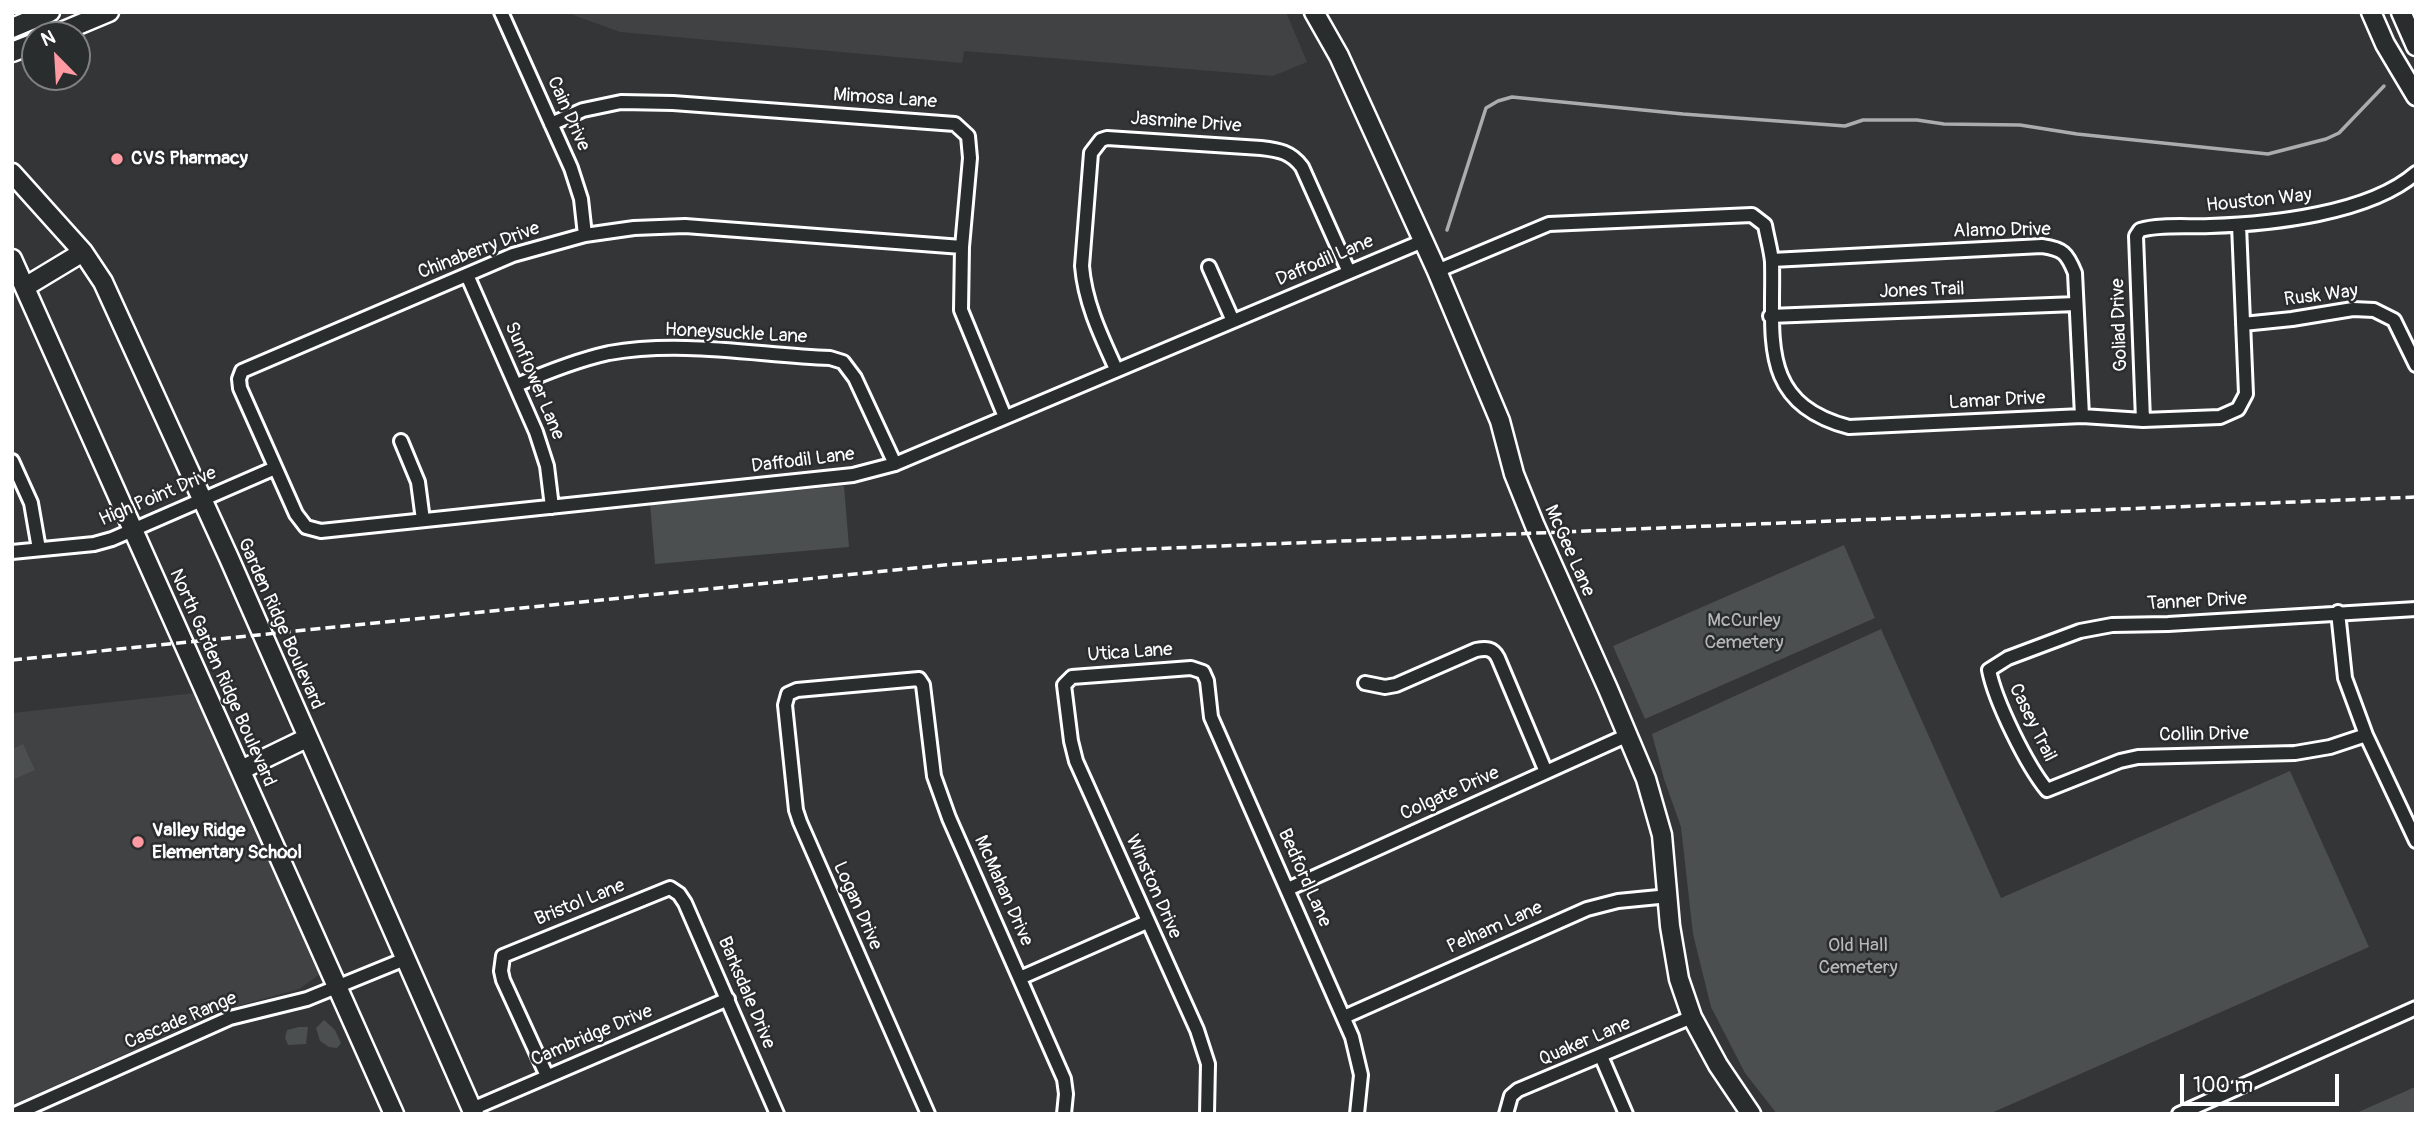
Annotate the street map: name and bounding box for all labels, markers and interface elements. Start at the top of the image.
north arrow [21,21,91,91]
text: N [38,25,59,52]
street label: Cain Drive [541,73,595,155]
street label: Mimosa Lane [832,84,938,114]
street label: Jasmine Drive [1130,108,1242,138]
place label: CVS Pharmacy [131,148,248,170]
marker: CVS Pharmacy [109,151,125,167]
street label: Houston Way [2205,184,2313,218]
street label: Chinaberry Drive [415,217,543,285]
street label: Alamo Drive [1953,219,2051,243]
street label: Daffodil Lane [1273,230,1377,292]
street label: Jones Trail [1879,278,1965,304]
street label: Goliad Drive [2107,278,2133,372]
street label: Rusk Way [2283,280,2359,312]
street label: Sunflower Lane [499,319,569,443]
street label: Honeysuckle Lane [664,319,808,349]
street label: Lamar Drive [1948,387,2046,415]
street label: Daffodil Lane [750,443,856,479]
street label: High Point Drive [96,462,220,532]
street label: McGee Lane [1539,502,1599,600]
street label: Garden Ridge Boulevard [232,535,328,713]
street label: North Garden Ridge Boulevard [164,566,280,790]
street label: Tanner Drive [2146,588,2248,616]
park label: McCurley Cemetery [1704,610,1784,654]
street label: Utica Lane [1087,639,1173,667]
street label: Casey Trail [2003,680,2061,766]
street label: Collin Drive [2159,723,2249,747]
street label: Colgate Drive [1397,762,1503,826]
place label: Valley Ridge Elementary School [152,820,302,864]
street label: Bedford Lane [1272,825,1336,931]
street label: Winston Drive [1120,831,1186,943]
street label: McMahan Drive [968,832,1038,950]
marker: Valley Ridge Elementary School [130,834,146,850]
street label: Logan Drive [827,858,887,954]
street label: Bristol Lane [532,875,628,931]
street label: Pelham Lane [1444,897,1546,959]
street label: Barksdale Drive [712,934,780,1052]
park label: Old Hall Cemetery [1818,935,1898,979]
street label: Cascade Range [122,987,240,1055]
street label: Cambridge Drive [528,1000,656,1072]
street label: Quaker Lane [1536,1012,1634,1072]
scale bar [2183,1060,2342,1104]
text: 100 m [2193,1072,2253,1099]

